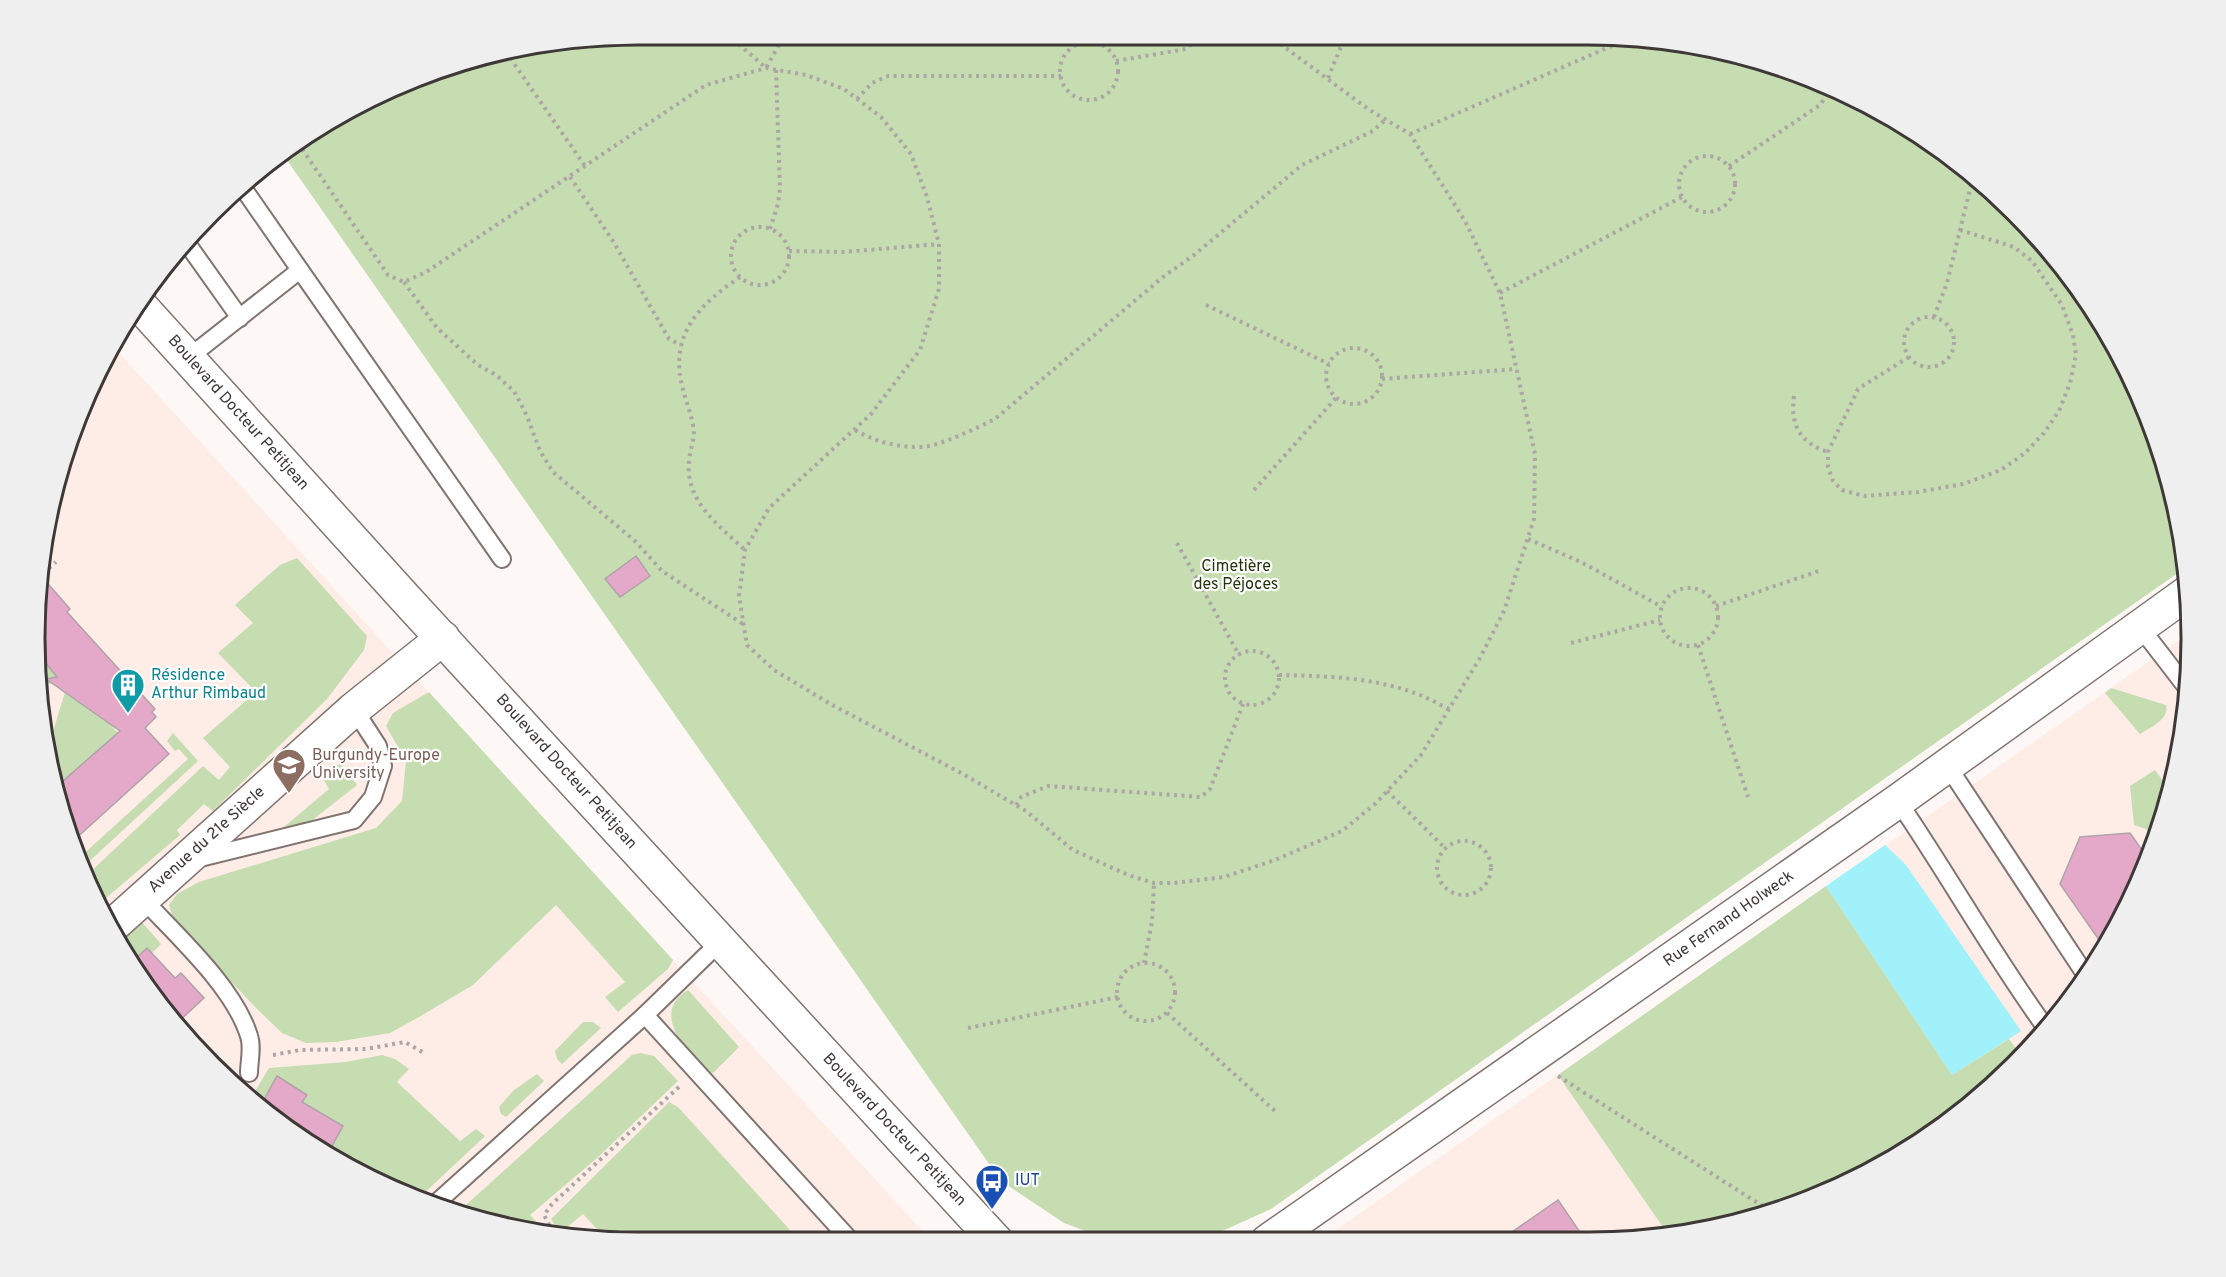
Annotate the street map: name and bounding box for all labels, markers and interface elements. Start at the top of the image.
street label: Boulevard Docteur Petitjean [163,331,313,495]
park label: Cimetière des Péjoces [1194,557,1278,595]
place label: Résidence Arthur Rimbaud [151,666,266,704]
building icon: Résidence Arthur Rimbaud [110,667,146,714]
street label: Boulevard Docteur Petitjean [491,690,641,854]
place label: Burgundy-Europe University [312,746,440,784]
school or university icon: Burgundy-Europe University [271,747,307,794]
street label: Avenue du 21e Siècle [144,782,270,898]
street label: Rue Fernand Holweck [1660,866,1798,972]
street label: Boulevard Docteur Petitjean [818,1049,970,1211]
bus stop icon: IUT [974,1163,1010,1210]
place label: IUT [1015,1171,1040,1191]

